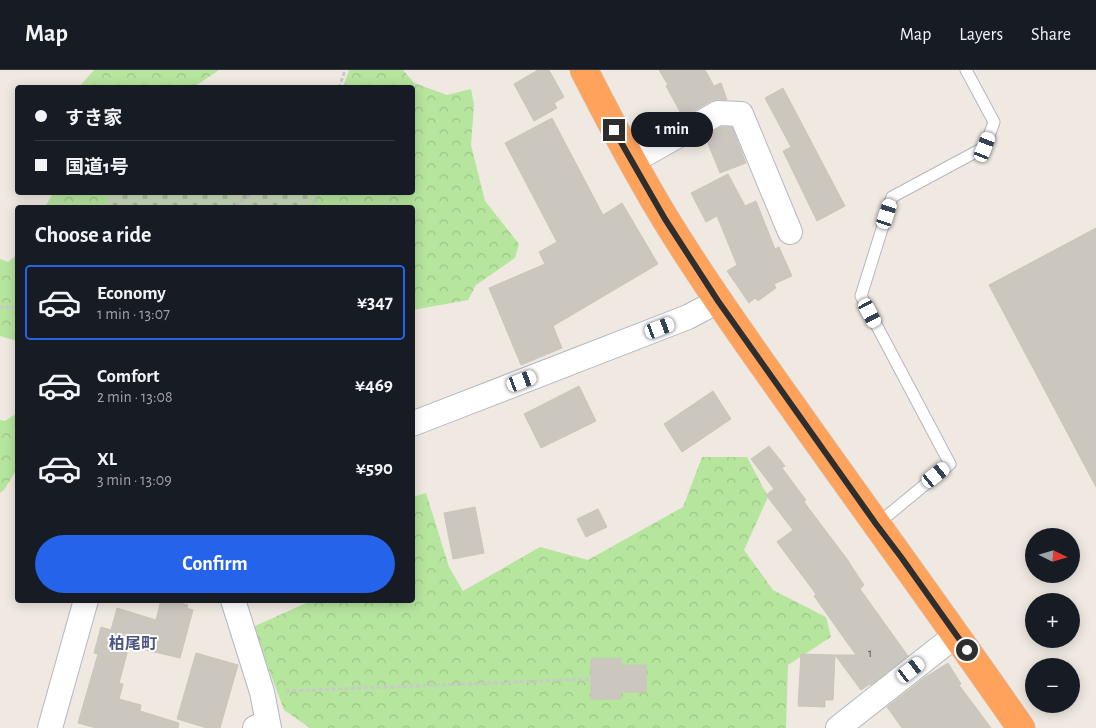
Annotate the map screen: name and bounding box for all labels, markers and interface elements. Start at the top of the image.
text: Map [25,22,68,46]
text: Map [900,26,931,44]
text: Layers [959,26,1003,44]
text: Share [1031,26,1071,44]
text: すき家 [65,109,122,128]
callout: 1 min [632,112,714,148]
route end [603,119,625,141]
text: 1 min [655,121,689,137]
car [972,130,997,164]
text: 国道1号 [65,158,129,177]
car [875,197,898,231]
text: Choose a ride [35,224,151,246]
icon: car [37,280,82,325]
text: Economy [97,284,166,303]
text: ¥347 [357,293,393,312]
car [856,296,883,330]
text: 1 min · 13:07 [97,306,170,322]
car [643,316,676,340]
icon: car [37,363,82,408]
text: Comfort [97,367,159,386]
car [505,369,538,393]
text: ¥469 [355,376,393,395]
text: 2 min · 13:08 [97,389,173,405]
icon: car [37,446,82,491]
text: XL [97,450,117,469]
text: ¥590 [356,459,393,478]
car [919,460,952,490]
text: 3 min · 13:09 [97,472,172,488]
north arrow [1025,528,1080,582]
map controls [1025,528,1080,713]
button: Confirm [35,535,395,593]
button: + [1025,593,1080,648]
district label: 柏尾町 [109,635,157,652]
route start [956,639,978,661]
house number: 1 [868,647,872,659]
car [894,655,927,685]
button: − [1025,658,1080,713]

